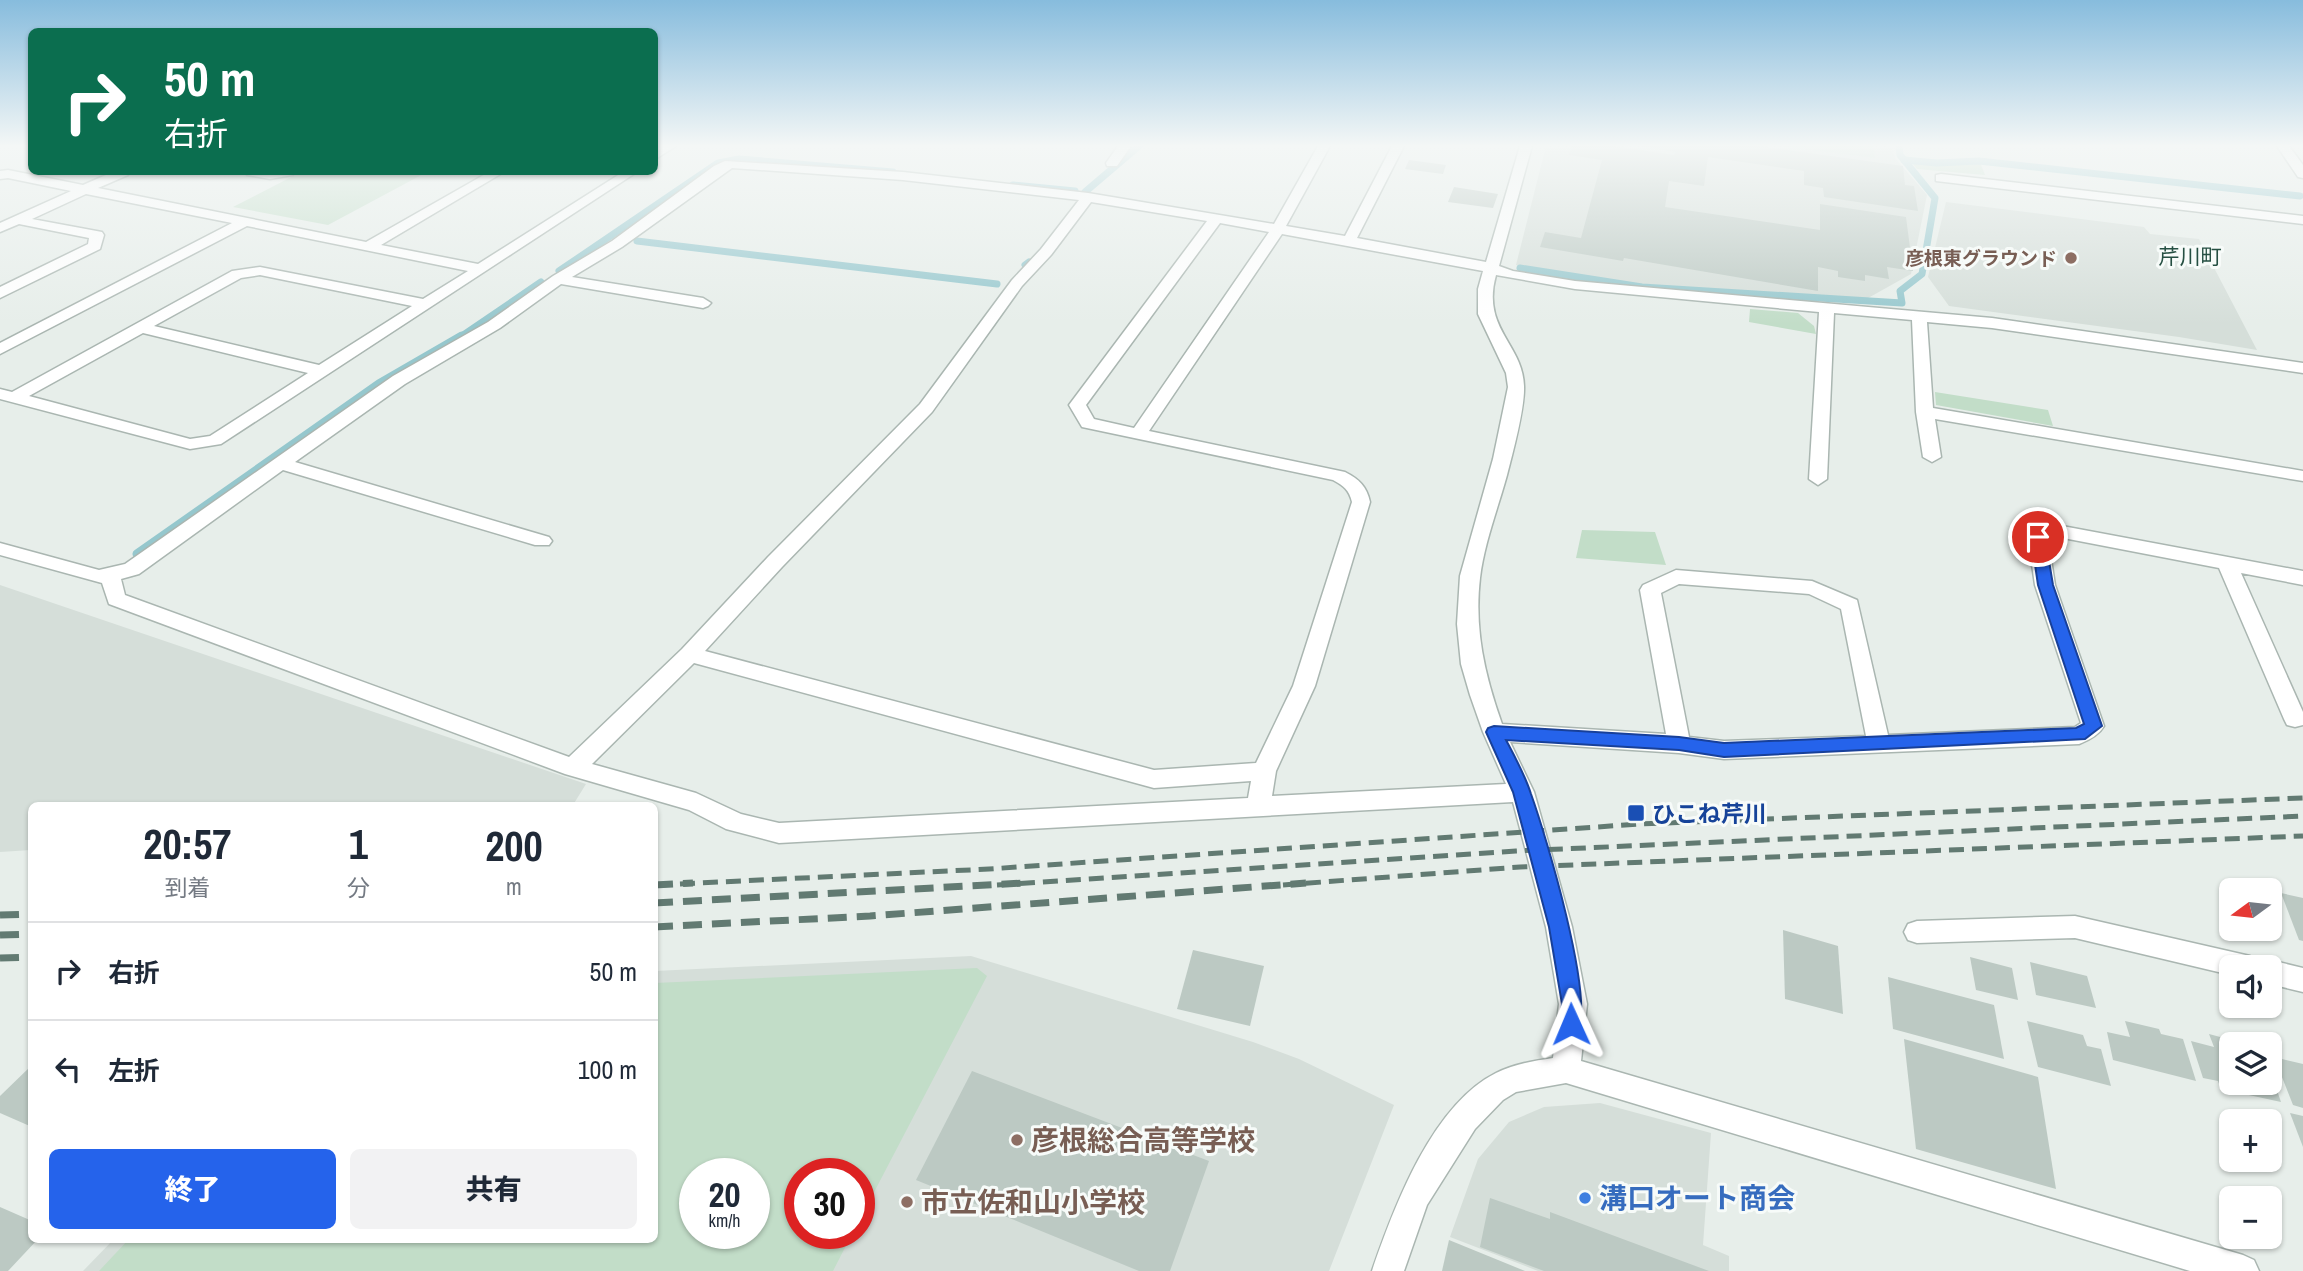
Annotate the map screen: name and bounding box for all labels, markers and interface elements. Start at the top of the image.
text: 50 m [164,45,256,111]
icon: right [49,56,140,147]
text: 右折 [164,112,228,155]
district label: 芹川町 [2159,242,2222,271]
place label: 彦根東グラウンド [1905,245,2057,271]
marker: 彦根東グラウンド [2063,250,2079,266]
pin [2008,507,2068,567]
icon: arrive [2019,518,2057,556]
place label: ひこね芹川 [1652,798,1767,829]
marker: ひこね芹川 [1626,803,1646,823]
text: 20:57 [143,816,231,872]
text: 1 [349,816,368,872]
text: 200 [485,818,543,874]
text: m [506,871,522,902]
text: 到着 [164,872,210,903]
text: 分 [347,872,370,903]
north arrow [2219,878,2282,942]
map controls [2219,878,2282,1249]
icon: right [49,952,87,990]
text: 50 m [590,954,637,989]
text: 右折 [108,955,160,990]
button: sound [2219,955,2282,1018]
position arrow [1534,987,1608,1061]
button: layers [2219,1032,2282,1095]
icon: left [49,1050,87,1088]
text: 100 m [578,1052,637,1087]
text: 左折 [108,1053,160,1088]
button: + [2219,1109,2282,1172]
place label: 彦根総合高等学校 [1031,1121,1255,1159]
marker: 彦根総合高等学校 [1009,1132,1025,1148]
button: 終了 [49,1149,336,1229]
button: 共有 [350,1149,637,1229]
speed limit sign: 30 [784,1158,875,1249]
text: 20 [709,1171,740,1218]
place label: 溝口オート商会 [1599,1179,1795,1217]
place label: 市立佐和山小学校 [921,1183,1145,1221]
button: − [2219,1186,2282,1249]
marker: 溝口オート商会 [1577,1190,1593,1206]
marker: 市立佐和山小学校 [899,1194,915,1210]
text: km/h [709,1208,741,1233]

